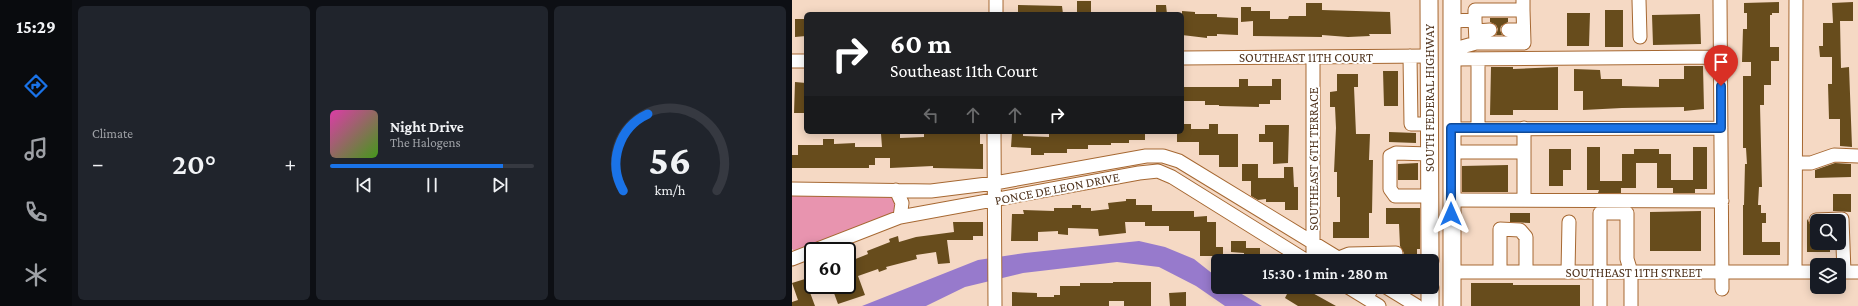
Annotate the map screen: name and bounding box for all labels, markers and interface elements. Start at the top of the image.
text: 15:29 [16,17,56,37]
street label: SOUTH FEDERAL HIGHWAY [1422,24,1437,172]
icon: right [824,28,876,80]
text: 60 m [890,28,951,59]
pin [1704,45,1738,86]
street label: SOUTHEAST 11TH COURT [1239,50,1373,65]
icon: arrive [1710,51,1732,73]
text: Southeast 11th Court [890,61,1037,81]
icon: directions [22,72,50,100]
street label: SOUTHEAST 6TH TERRACE [1306,87,1321,231]
icon: left [920,104,942,126]
icon: ahead [962,104,984,126]
icon: ahead [1004,104,1026,126]
icon: right [1046,104,1068,126]
text: Night Drive [390,119,464,135]
text: Climate [92,126,133,141]
icon: music [22,135,50,163]
text: The Halogens [390,135,461,150]
text: 56 [648,137,692,183]
text: 20° [172,147,216,180]
text: − [92,151,104,176]
text: + [284,151,296,176]
street label: PONCE DE LEON DRIVE [994,169,1121,208]
icon: previous [353,174,375,196]
icon: pause [421,174,443,196]
icon: next [489,174,511,196]
text: km/h [655,182,686,198]
position arrow [1430,193,1472,235]
icon: phone [22,198,50,226]
map controls [1810,214,1846,294]
button: search [1810,214,1846,250]
speed limit sign: 60 [804,242,856,294]
button: layers [1810,258,1846,294]
icon: climate [22,261,50,289]
street label: SOUTHEAST 11TH STREET [1566,265,1702,280]
text: 15:30 · 1 min · 280 m [1262,266,1388,282]

